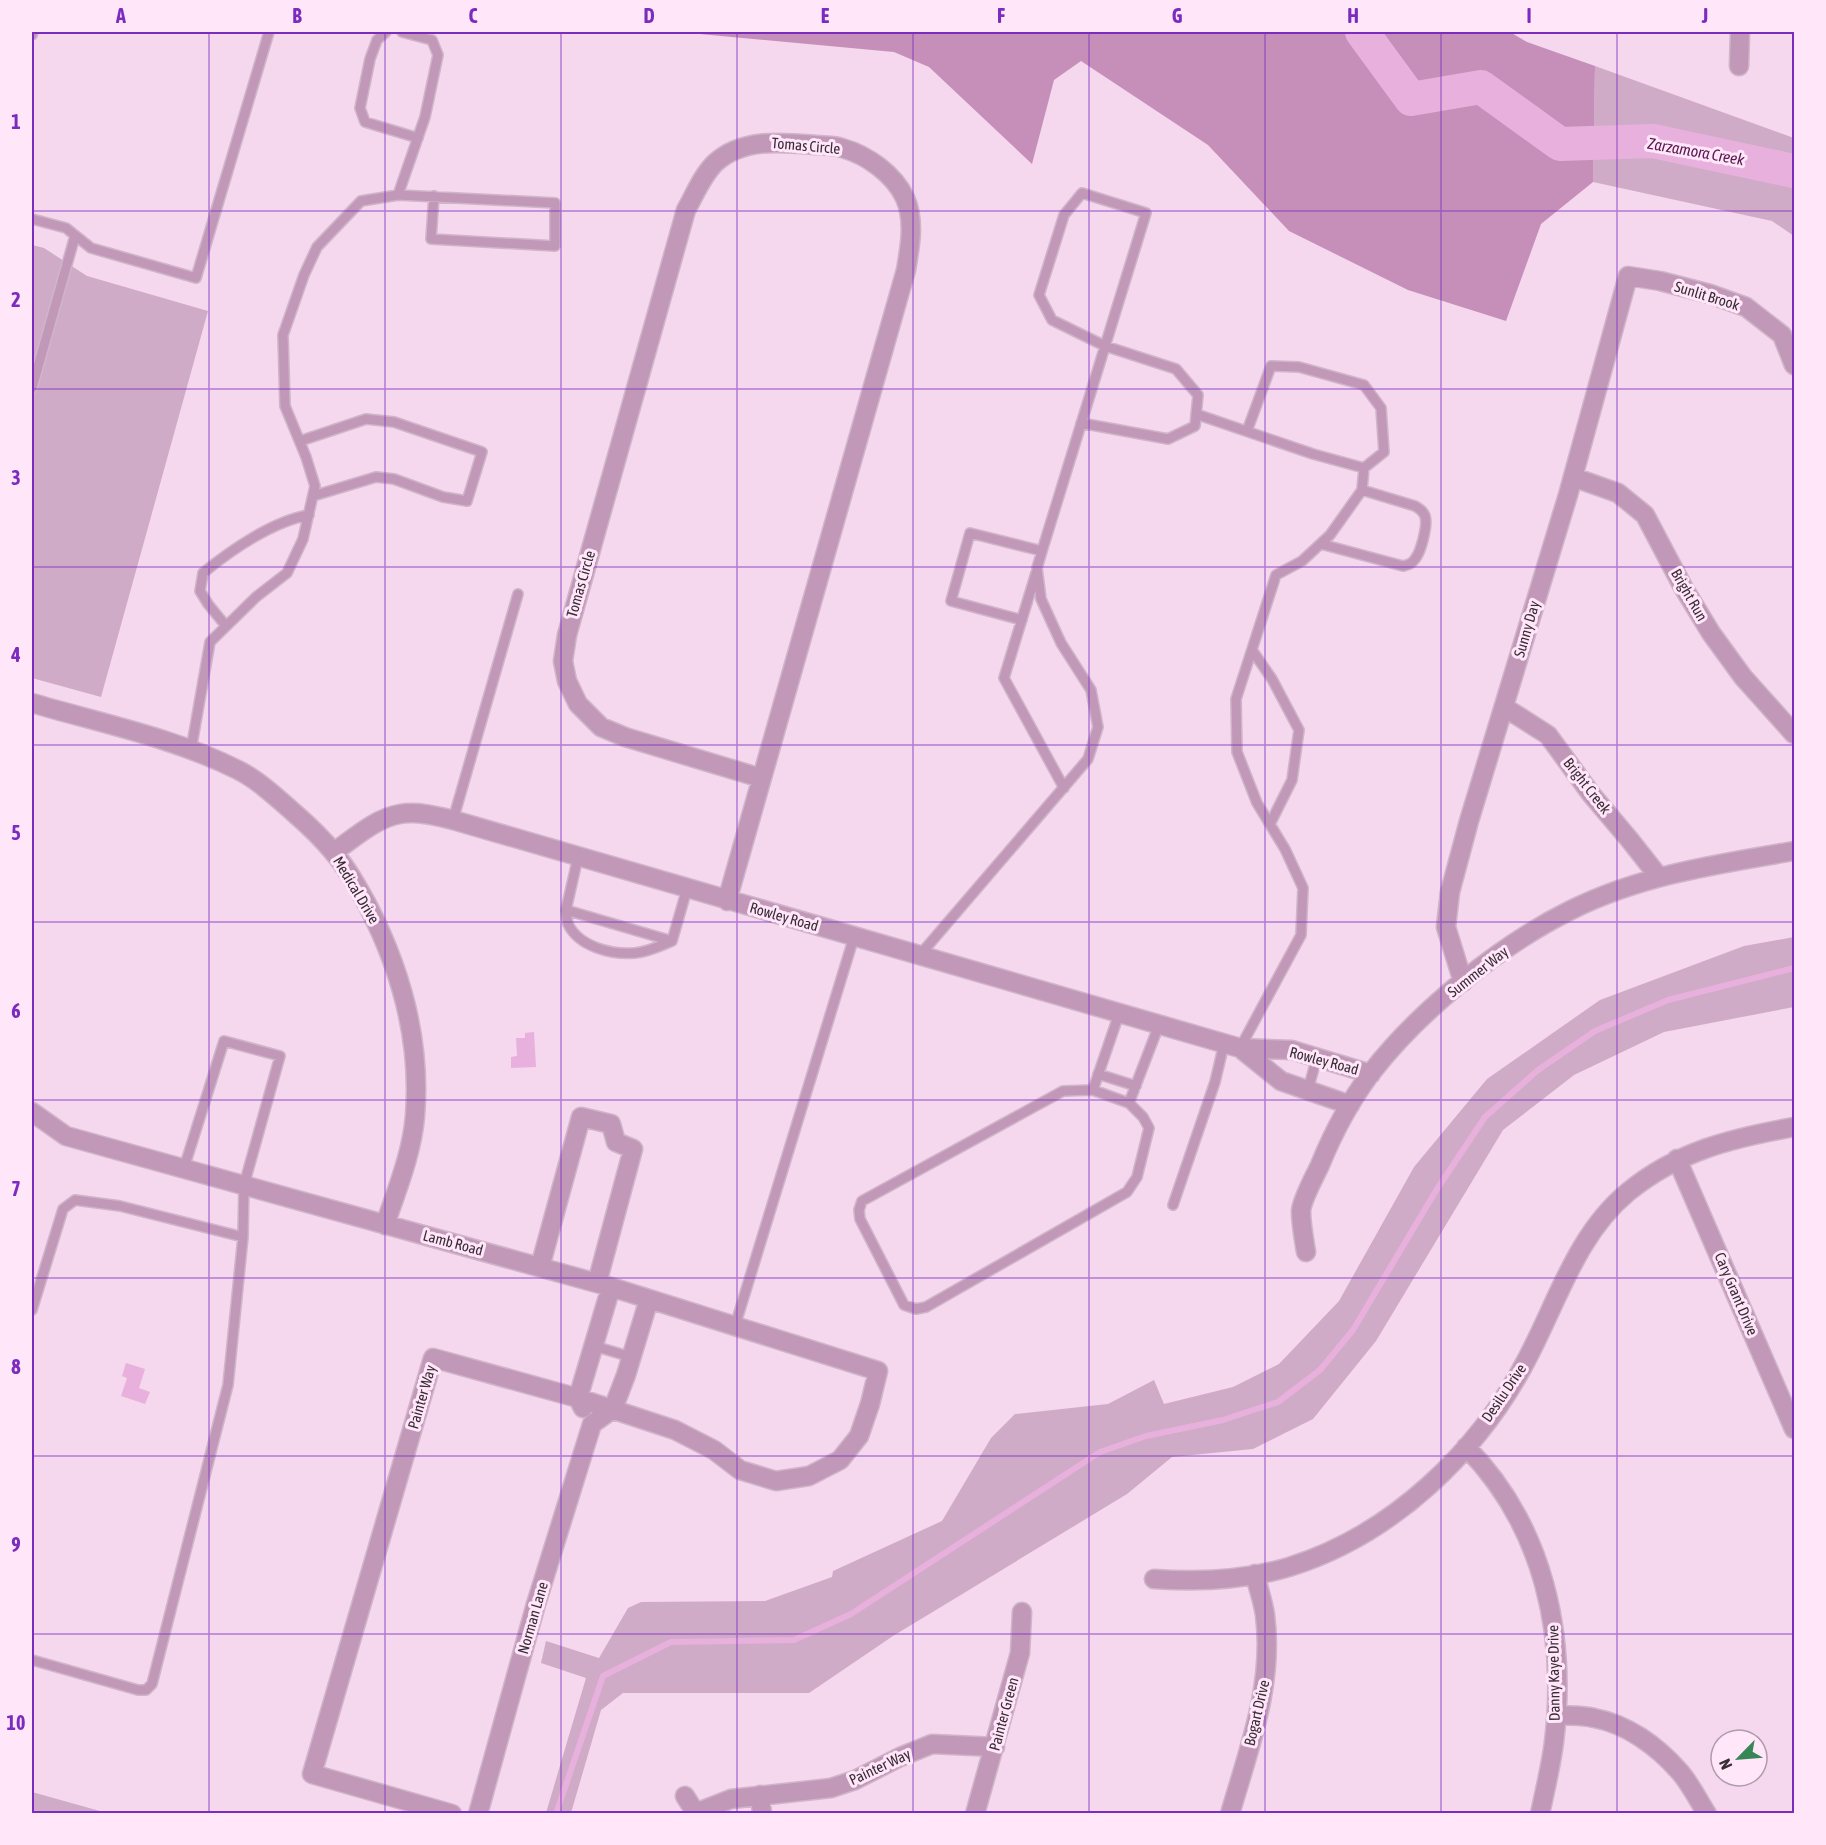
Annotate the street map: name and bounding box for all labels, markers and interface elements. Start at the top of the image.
text: A [115,4,126,27]
text: B [292,4,302,27]
text: C [469,4,478,27]
text: D [643,4,655,27]
text: E [821,4,830,27]
text: F [997,4,1005,27]
text: G [1172,4,1183,27]
text: H [1347,4,1359,27]
text: I [1526,4,1532,27]
text: J [1701,4,1708,27]
text: 1 [11,110,21,133]
street label: Tomas Circle [771,134,841,157]
water label: Zarzamora Creek [1646,134,1747,169]
street label: Sunlit Brook [1673,278,1742,314]
text: 2 [11,288,21,311]
text: 3 [11,466,21,489]
street label: Tomas Circle [563,548,598,619]
street label: Bright Run [1668,566,1711,624]
street label: Sunny Day [1510,599,1543,659]
text: 4 [10,643,21,666]
street label: Bright Creek [1560,754,1615,817]
text: 5 [11,821,21,844]
street label: Medical Drive [330,853,383,926]
street label: Rowley Road [748,899,820,934]
street label: Summer Way [1444,943,1511,1000]
text: 6 [11,999,21,1022]
street label: Rowley Road [1288,1043,1360,1078]
text: 7 [11,1177,21,1200]
street label: Lamb Road [421,1226,485,1259]
street label: Cary Grant Drive [1711,1250,1762,1338]
text: 8 [11,1355,21,1378]
street label: Desilu Drive [1478,1360,1529,1425]
street label: Painter Way [404,1363,439,1431]
text: 9 [11,1533,21,1556]
street label: Norman Lane [514,1580,551,1656]
street label: Danny Kaye Drive [1544,1625,1563,1721]
street label: Painter Green [986,1675,1021,1752]
street label: Bogart Drive [1241,1678,1272,1747]
text: 10 [7,1711,25,1734]
north arrow [1709,1728,1769,1788]
street label: Painter Way [846,1745,913,1788]
text: N [1715,1756,1736,1772]

